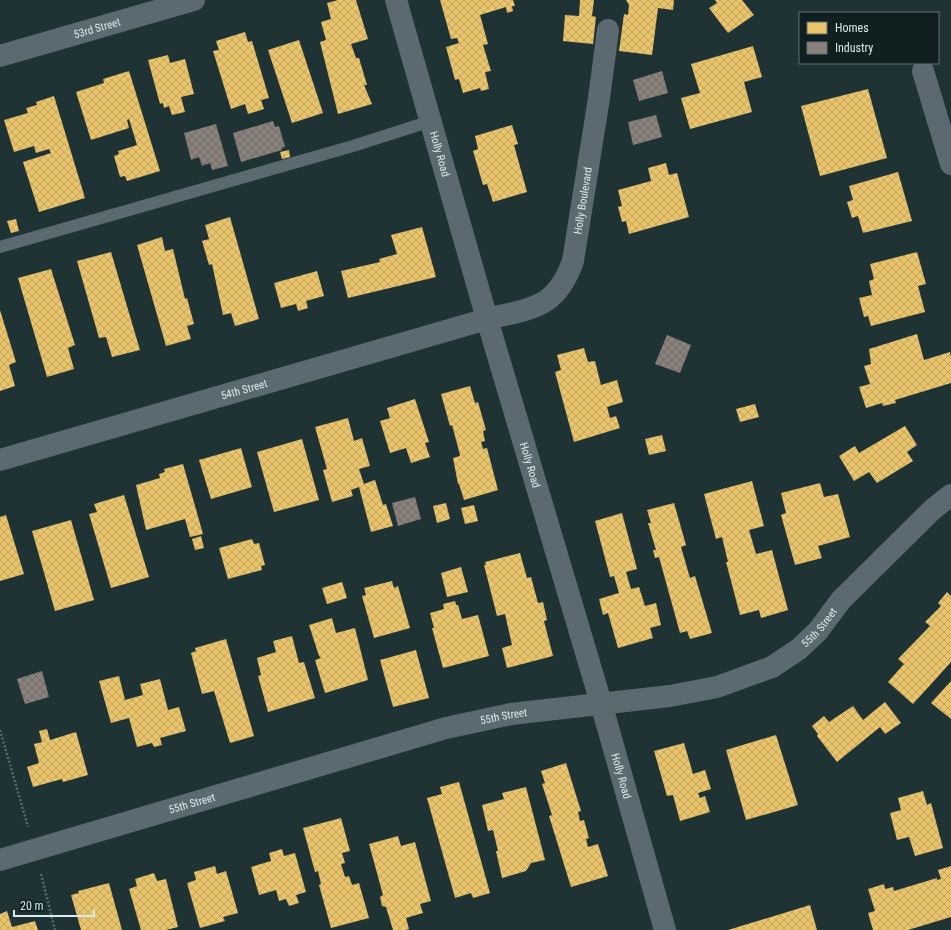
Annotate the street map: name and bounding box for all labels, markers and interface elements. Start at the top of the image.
legend [799,12,939,64]
street label: 53rd Street [72,16,122,41]
text: Homes [835,21,869,35]
text: Industry [835,41,873,55]
street label: Holly Road [427,130,452,178]
street label: Holly Boulevard [571,166,595,235]
street label: 54th Street [219,377,269,403]
street label: Holly Road [517,441,543,489]
street label: 55th Street [799,606,840,650]
street label: 55th Street [479,706,528,727]
street label: Holly Road [608,752,634,800]
street label: 55th Street [167,791,217,817]
scale bar [14,892,94,918]
text: 20 m [20,899,44,913]

